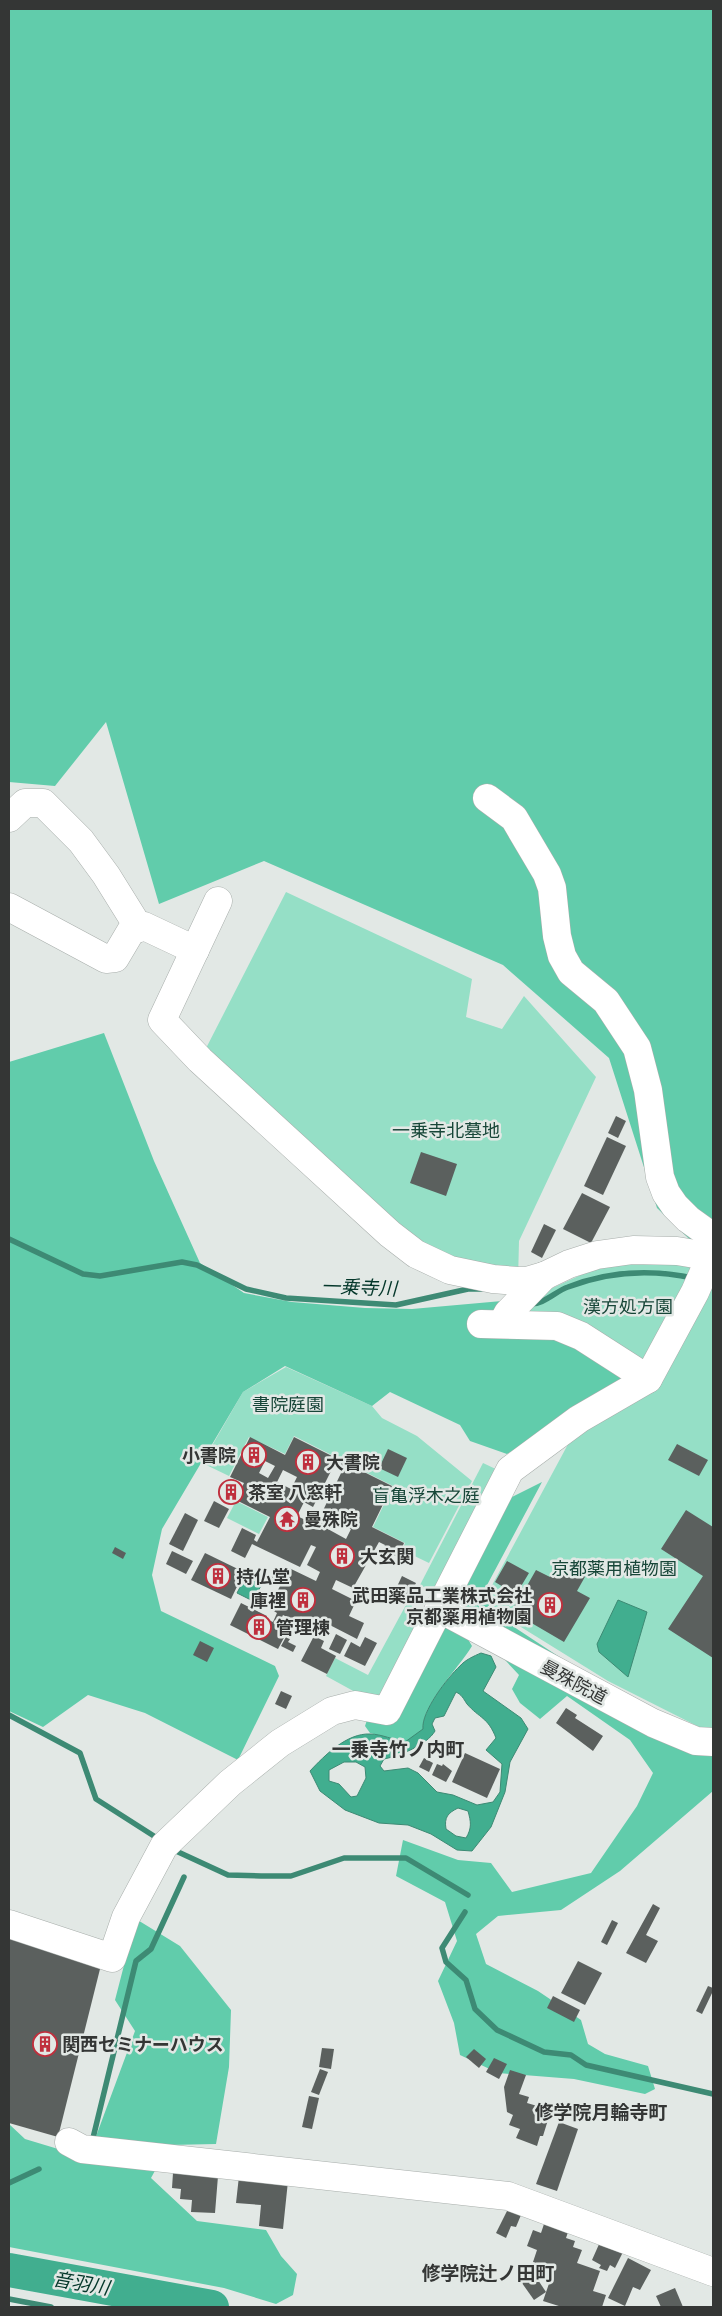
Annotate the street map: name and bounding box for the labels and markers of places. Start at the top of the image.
building icon: 小書院 [241,1442,267,1468]
place label: 小書院 [182,1444,236,1467]
building icon: 大書院 [295,1449,321,1475]
place label: 大書院 [326,1451,380,1474]
building icon: 茶室 八窓軒 [218,1479,244,1505]
place label: 茶室 八窓軒 [248,1481,342,1504]
temple icon: 曼殊院 [274,1506,300,1532]
place label: 曼殊院 [304,1508,358,1531]
building icon: 大玄関 [329,1543,355,1569]
place label: 大玄関 [360,1545,414,1568]
building icon: 持仏堂 [205,1563,231,1589]
place label: 持仏堂 [236,1565,290,1588]
place label: 武田薬品工業株式会社 京都薬用植物園 [352,1584,532,1628]
building icon: 庫裡 [290,1587,316,1613]
place label: 庫裡 [250,1589,286,1612]
building icon: 武田薬品工業株式会社 京都薬用植物園 [537,1592,563,1618]
building icon: 管理棟 [246,1614,272,1640]
place label: 管理棟 [276,1616,330,1639]
building icon: 関西セミナーハウス [32,2031,58,2057]
place label: 関西セミナーハウス [62,2033,224,2056]

